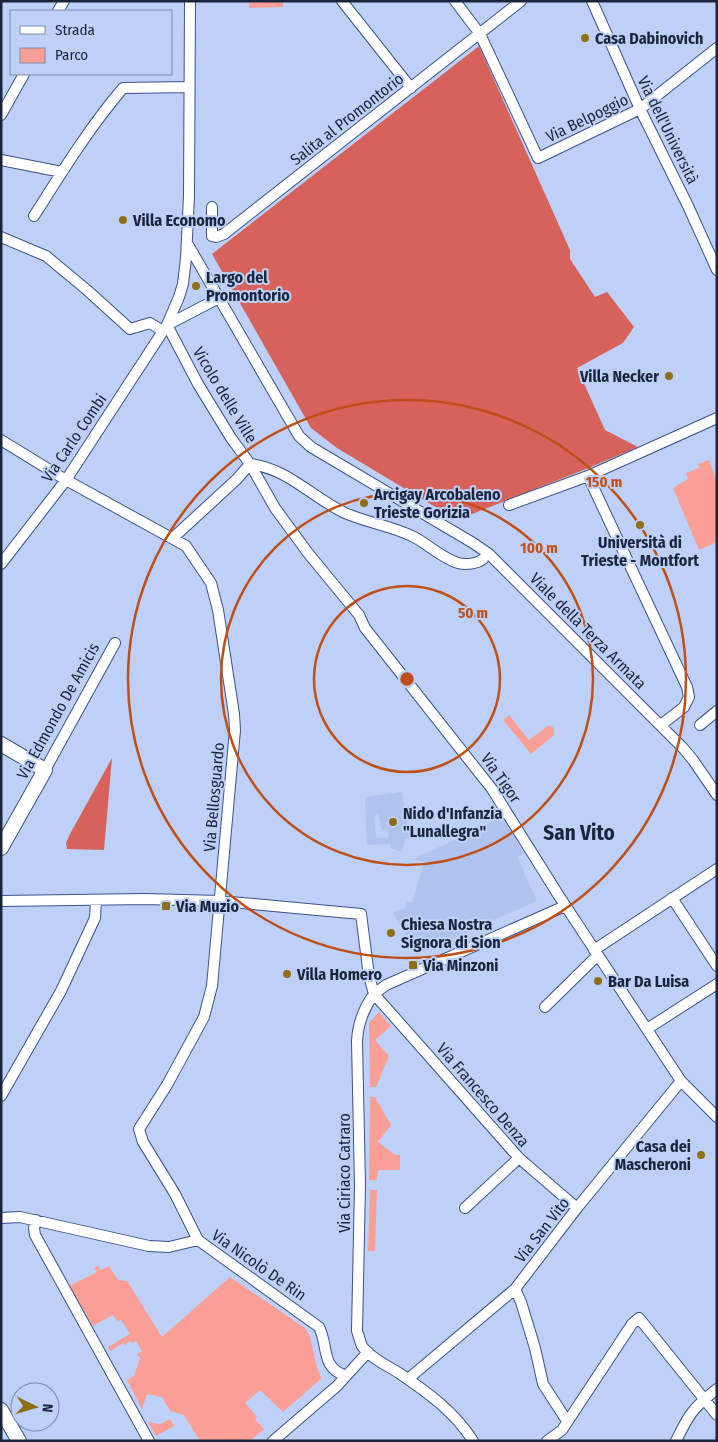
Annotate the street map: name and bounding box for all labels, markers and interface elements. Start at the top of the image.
legend [10,10,172,75]
text: Strada [55,21,95,39]
place label: Casa Dabinovich [595,29,703,48]
marker: Casa Dabinovich [579,32,591,44]
text: Parco [55,46,88,64]
street label: Salita al Promontorio [287,69,407,169]
street label: Via dell'Università [634,73,702,187]
street label: Via Belpoggio [543,90,631,146]
place label: Villa Economo [132,211,226,230]
marker: Villa Economo [117,214,129,226]
place label: Largo del Promontorio [206,268,290,305]
marker: Largo del Promontorio [190,280,202,292]
street label: Vicolo delle Ville [189,344,261,446]
place label: Villa Necker [579,367,659,386]
marker: Villa Necker [663,370,675,382]
street label: Via Carlo Combi [37,390,111,486]
text: 150 m [586,473,622,491]
place label: Arcigay Arcobaleno Trieste Gorizia [373,485,501,522]
marker: Arcigay Arcobaleno Trieste Gorizia [358,497,370,509]
marker: Università di Trieste - Montfort [634,519,646,531]
place label: Università di Trieste - Montfort [581,533,699,570]
text: 100 m [520,539,558,557]
street label: Viale della Terza Armata [526,569,650,693]
text: 50 m [458,604,488,622]
street label: Via Edmondo De Amicis [13,639,103,782]
centre of rings [398,670,416,688]
street label: Via Bellosguardo [200,742,228,852]
street label: Via Tigor [477,749,525,807]
place label: Nido d'Infanzia "Lunallegra" [403,804,502,841]
marker: Nido d'Infanzia "Lunallegra" [387,816,399,828]
district label: San Vito [543,820,615,846]
place label: Via Muzio [175,897,239,916]
marker: Via Muzio [160,900,172,912]
place label: Chiesa Nostra Signora di Sion [401,915,501,952]
marker: Chiesa Nostra Signora di Sion [385,927,397,939]
place label: Via Minzoni [422,956,499,975]
marker: Via Minzoni [407,959,419,971]
place label: Villa Homero [296,965,382,984]
marker: Villa Homero [281,968,293,980]
place label: Bar Da Luisa [608,972,689,991]
marker: Bar Da Luisa [592,975,604,987]
street label: Via Francesco Denza [433,1039,533,1151]
street label: Via Ciriaco Catraro [335,1113,354,1233]
place label: Casa dei Mascheroni [615,1137,691,1174]
marker: Casa dei Mascheroni [695,1149,707,1161]
street label: Via San Vito [511,1194,573,1266]
street label: Via Nicolò De Rin [208,1225,310,1305]
north arrow [10,1382,60,1432]
text: N [39,1403,56,1413]

